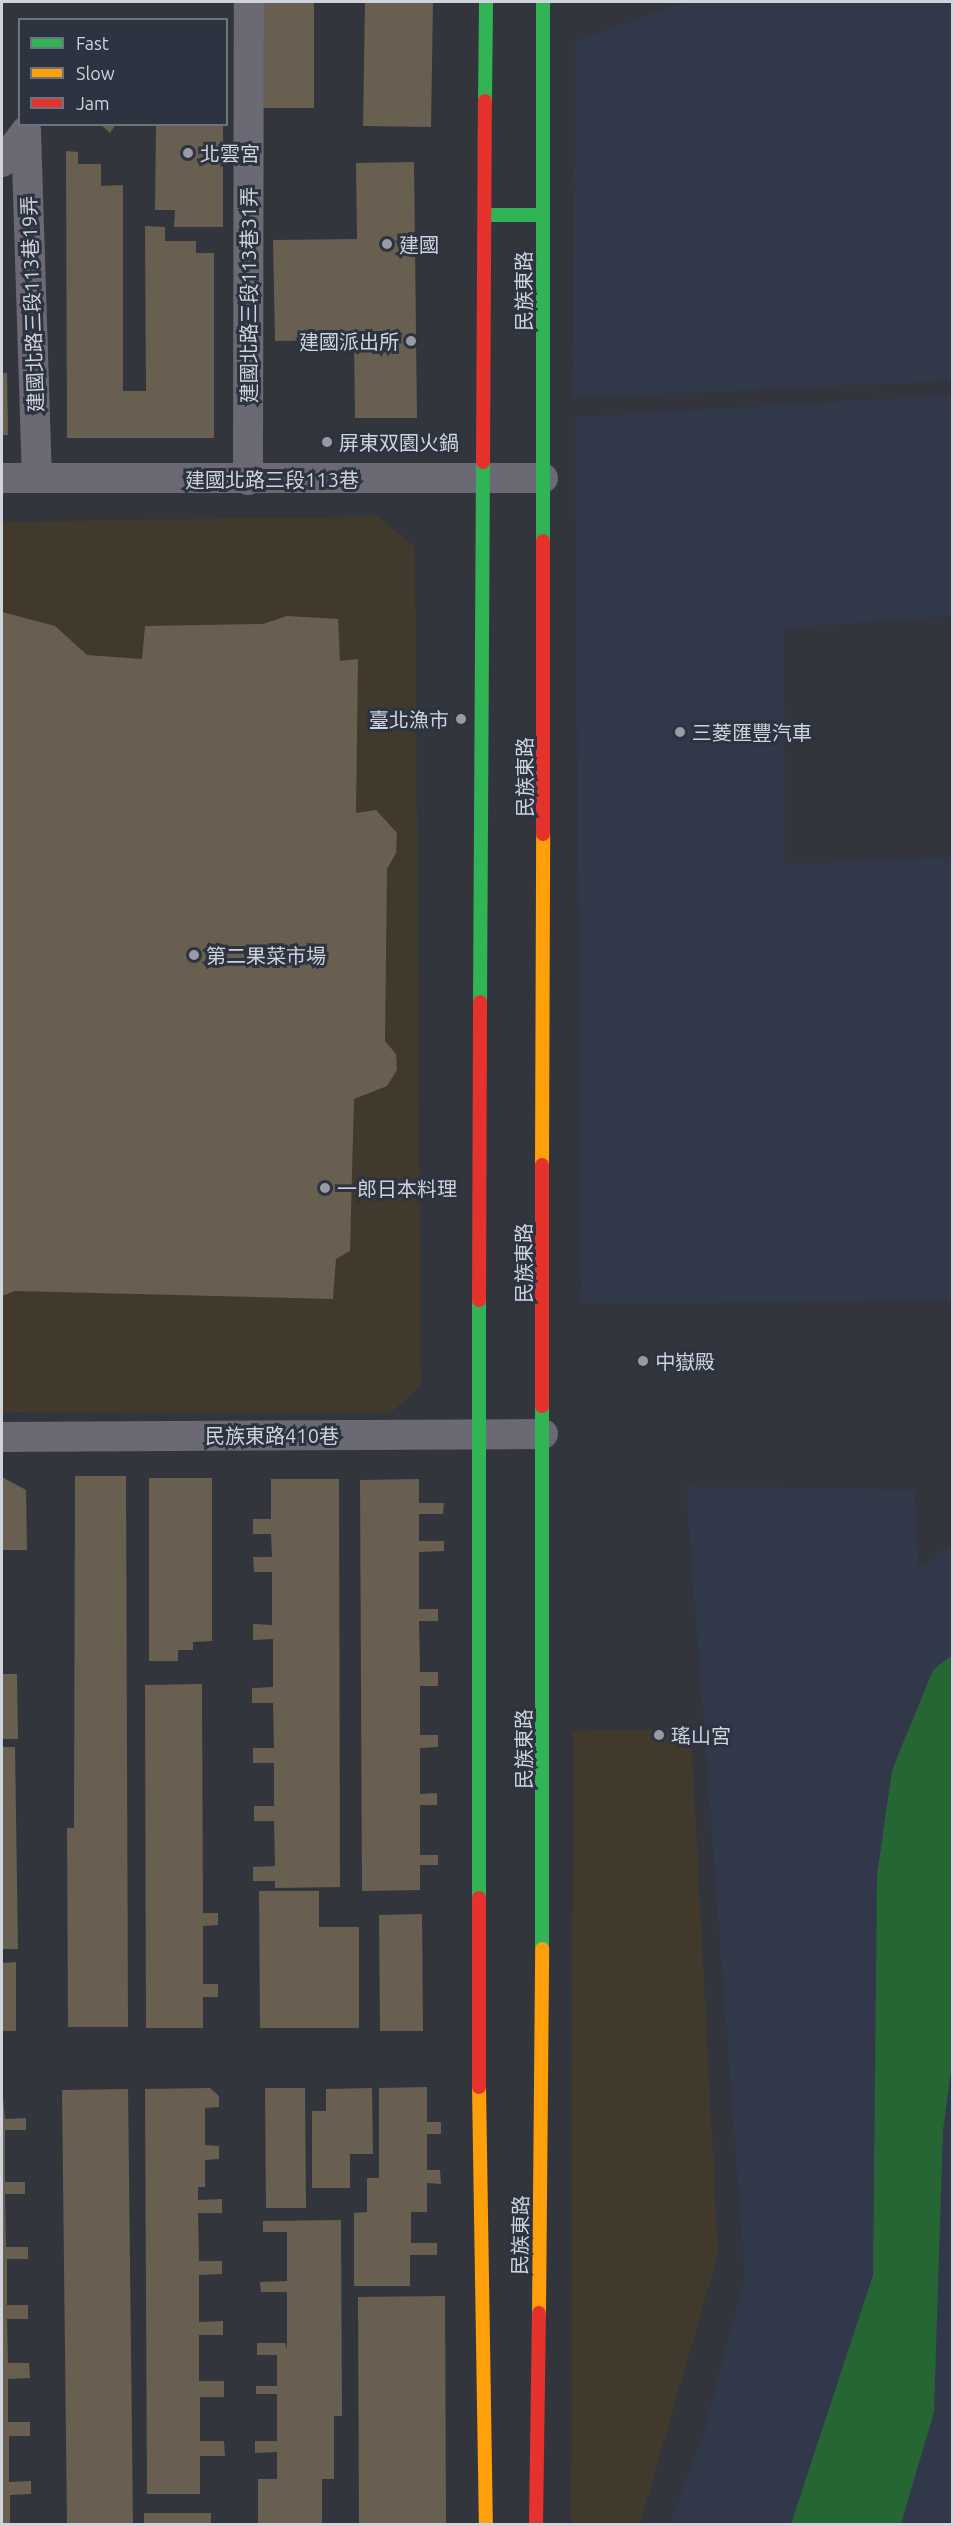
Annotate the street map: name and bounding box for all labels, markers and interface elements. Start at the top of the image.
legend [18,18,228,126]
text: Fast [76,33,109,53]
text: Slow [76,63,115,83]
text: Jam [76,93,110,113]
place label: 北雲宮 [200,141,260,165]
marker: 北雲宮 [181,146,195,160]
street label: 建國北路三段113巷31弄 [236,187,260,403]
street label: 建國北路三段113巷19弄 [16,195,48,413]
place label: 建國 [399,232,439,256]
marker: 建國 [380,237,394,251]
street label: 民族東路 [511,251,535,331]
place label: 建國派出所 [299,329,399,353]
marker: 建國派出所 [404,334,418,348]
place label: 屏東双園火鍋 [339,430,459,454]
marker: 屏東双園火鍋 [320,435,334,449]
street label: 建國北路三段113巷 [185,467,359,491]
place label: 臺北漁市 [369,707,449,731]
marker: 臺北漁市 [454,712,468,726]
place label: 三菱匯豐汽車 [692,720,812,744]
marker: 三菱匯豐汽車 [673,725,687,739]
street label: 民族東路 [512,737,536,817]
place label: 第二果菜市場 [206,943,326,967]
marker: 第二果菜市場 [187,948,201,962]
place label: 一郎日本料理 [337,1176,457,1200]
marker: 一郎日本料理 [318,1181,332,1195]
street label: 民族東路 [511,1223,535,1303]
place label: 中嶽殿 [655,1349,715,1373]
marker: 中嶽殿 [636,1354,650,1368]
street label: 民族東路410巷 [205,1423,339,1447]
street label: 民族東路 [511,1709,535,1789]
place label: 瑤山宮 [671,1723,731,1747]
marker: 瑤山宮 [652,1728,666,1742]
street label: 民族東路 [507,2195,533,2275]

